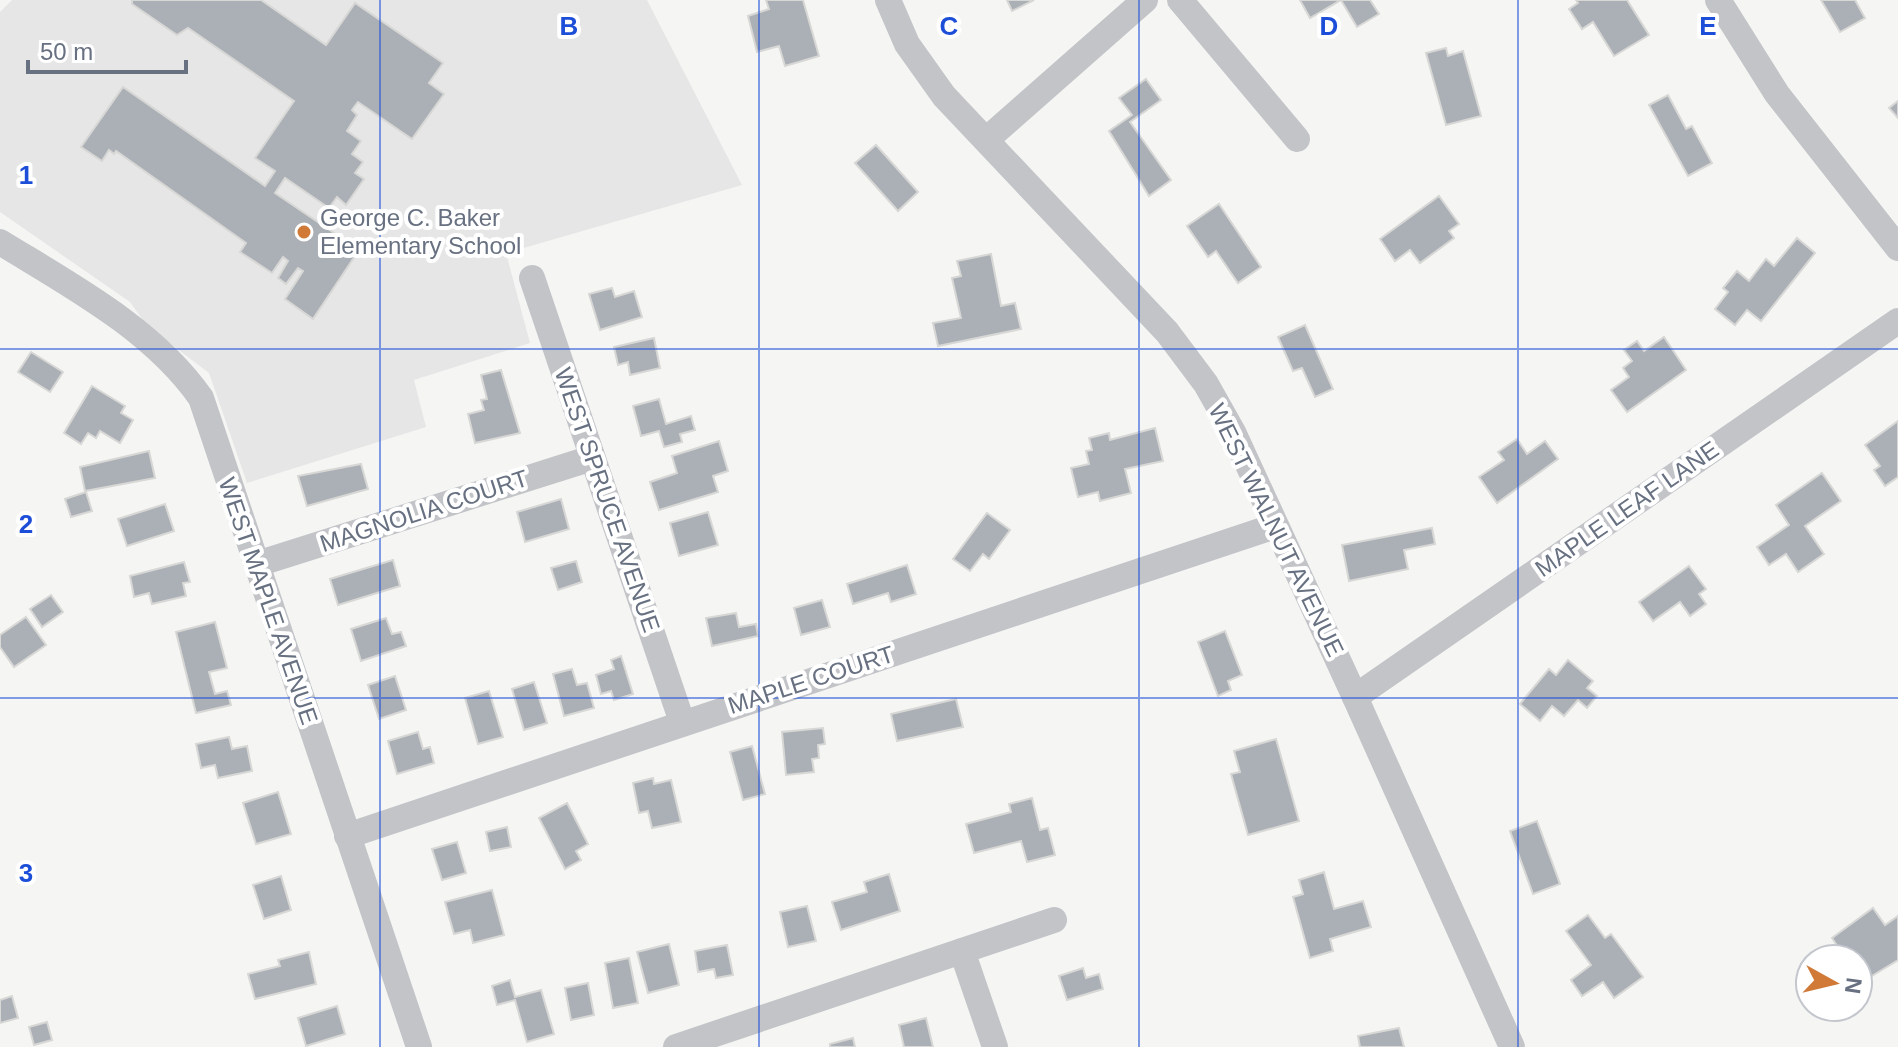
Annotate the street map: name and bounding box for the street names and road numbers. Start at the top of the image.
street label: WEST SPRUCE AVENUE [549,364,665,636]
street label: WEST WALNUT AVENUE [1203,399,1349,661]
street label: MAPLE LEAF LANE [1530,435,1724,582]
street label: MAGNOLIA COURT [317,464,531,557]
street label: WEST MAPLE AVENUE [214,474,323,728]
street label: MAPLE COURT [724,640,898,719]

